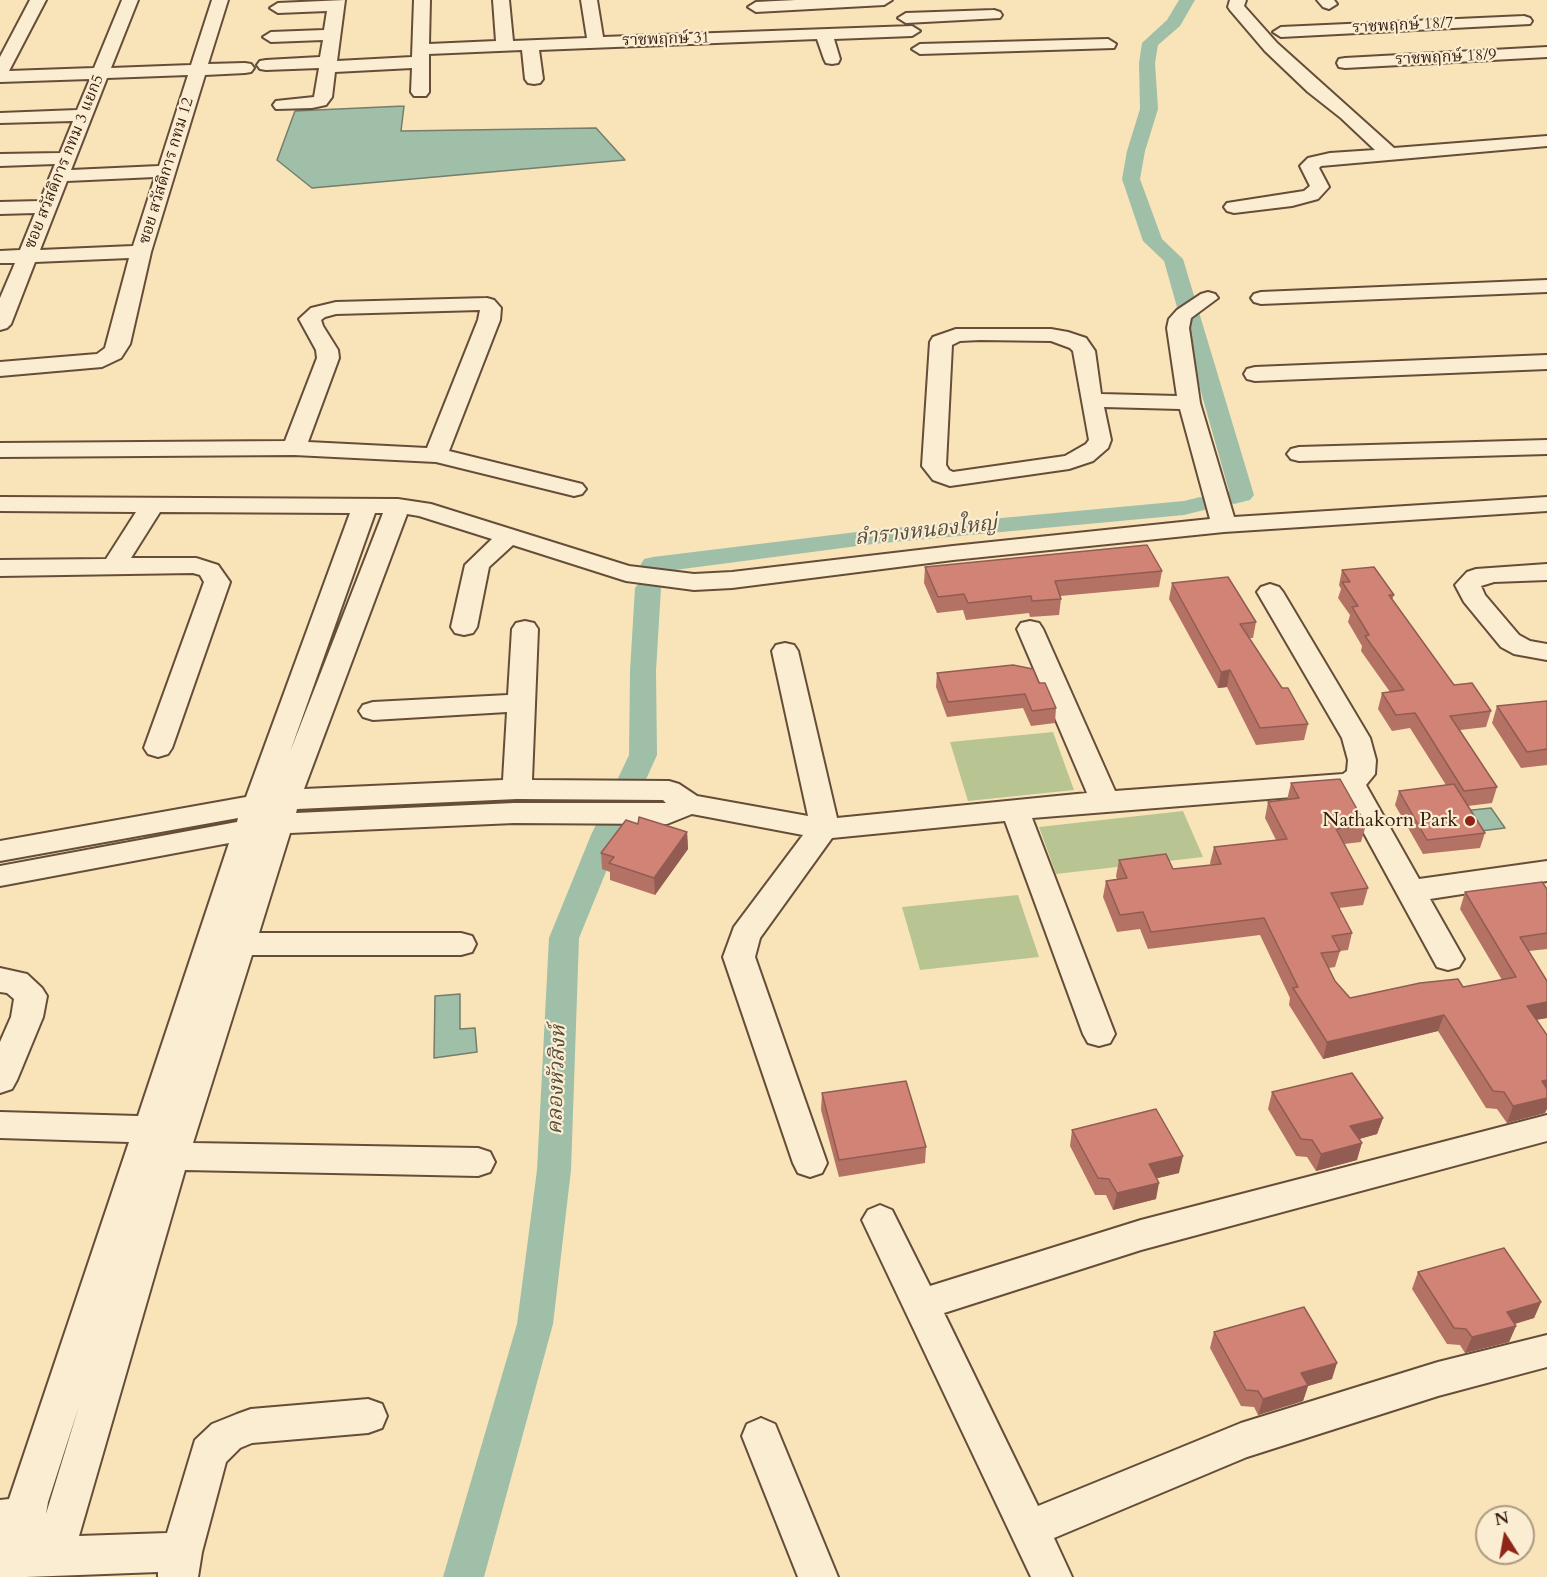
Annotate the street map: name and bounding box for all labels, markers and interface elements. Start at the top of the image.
street label: ราชพฤกษ์ 18/7 [1352,14,1454,38]
street label: ราชพฤกษ์ 31 [622,29,710,51]
street label: ราชพฤกษ์ 18/9 [1395,46,1497,70]
street label: ซอย สวัสดิการ กทม 3 แยก5 [21,72,109,252]
street label: ซอย สวัสดิการ กทม 12 [136,95,198,247]
water label: ลำรางหนองใหญ่ [854,512,998,552]
place label: Nathakorn Park [1322,809,1458,833]
marker: Nathakorn Park [1463,814,1477,828]
water label: คลองหัวสิงห์ [544,1025,572,1135]
north arrow [1475,1505,1535,1565]
text: N [1493,1507,1511,1531]

